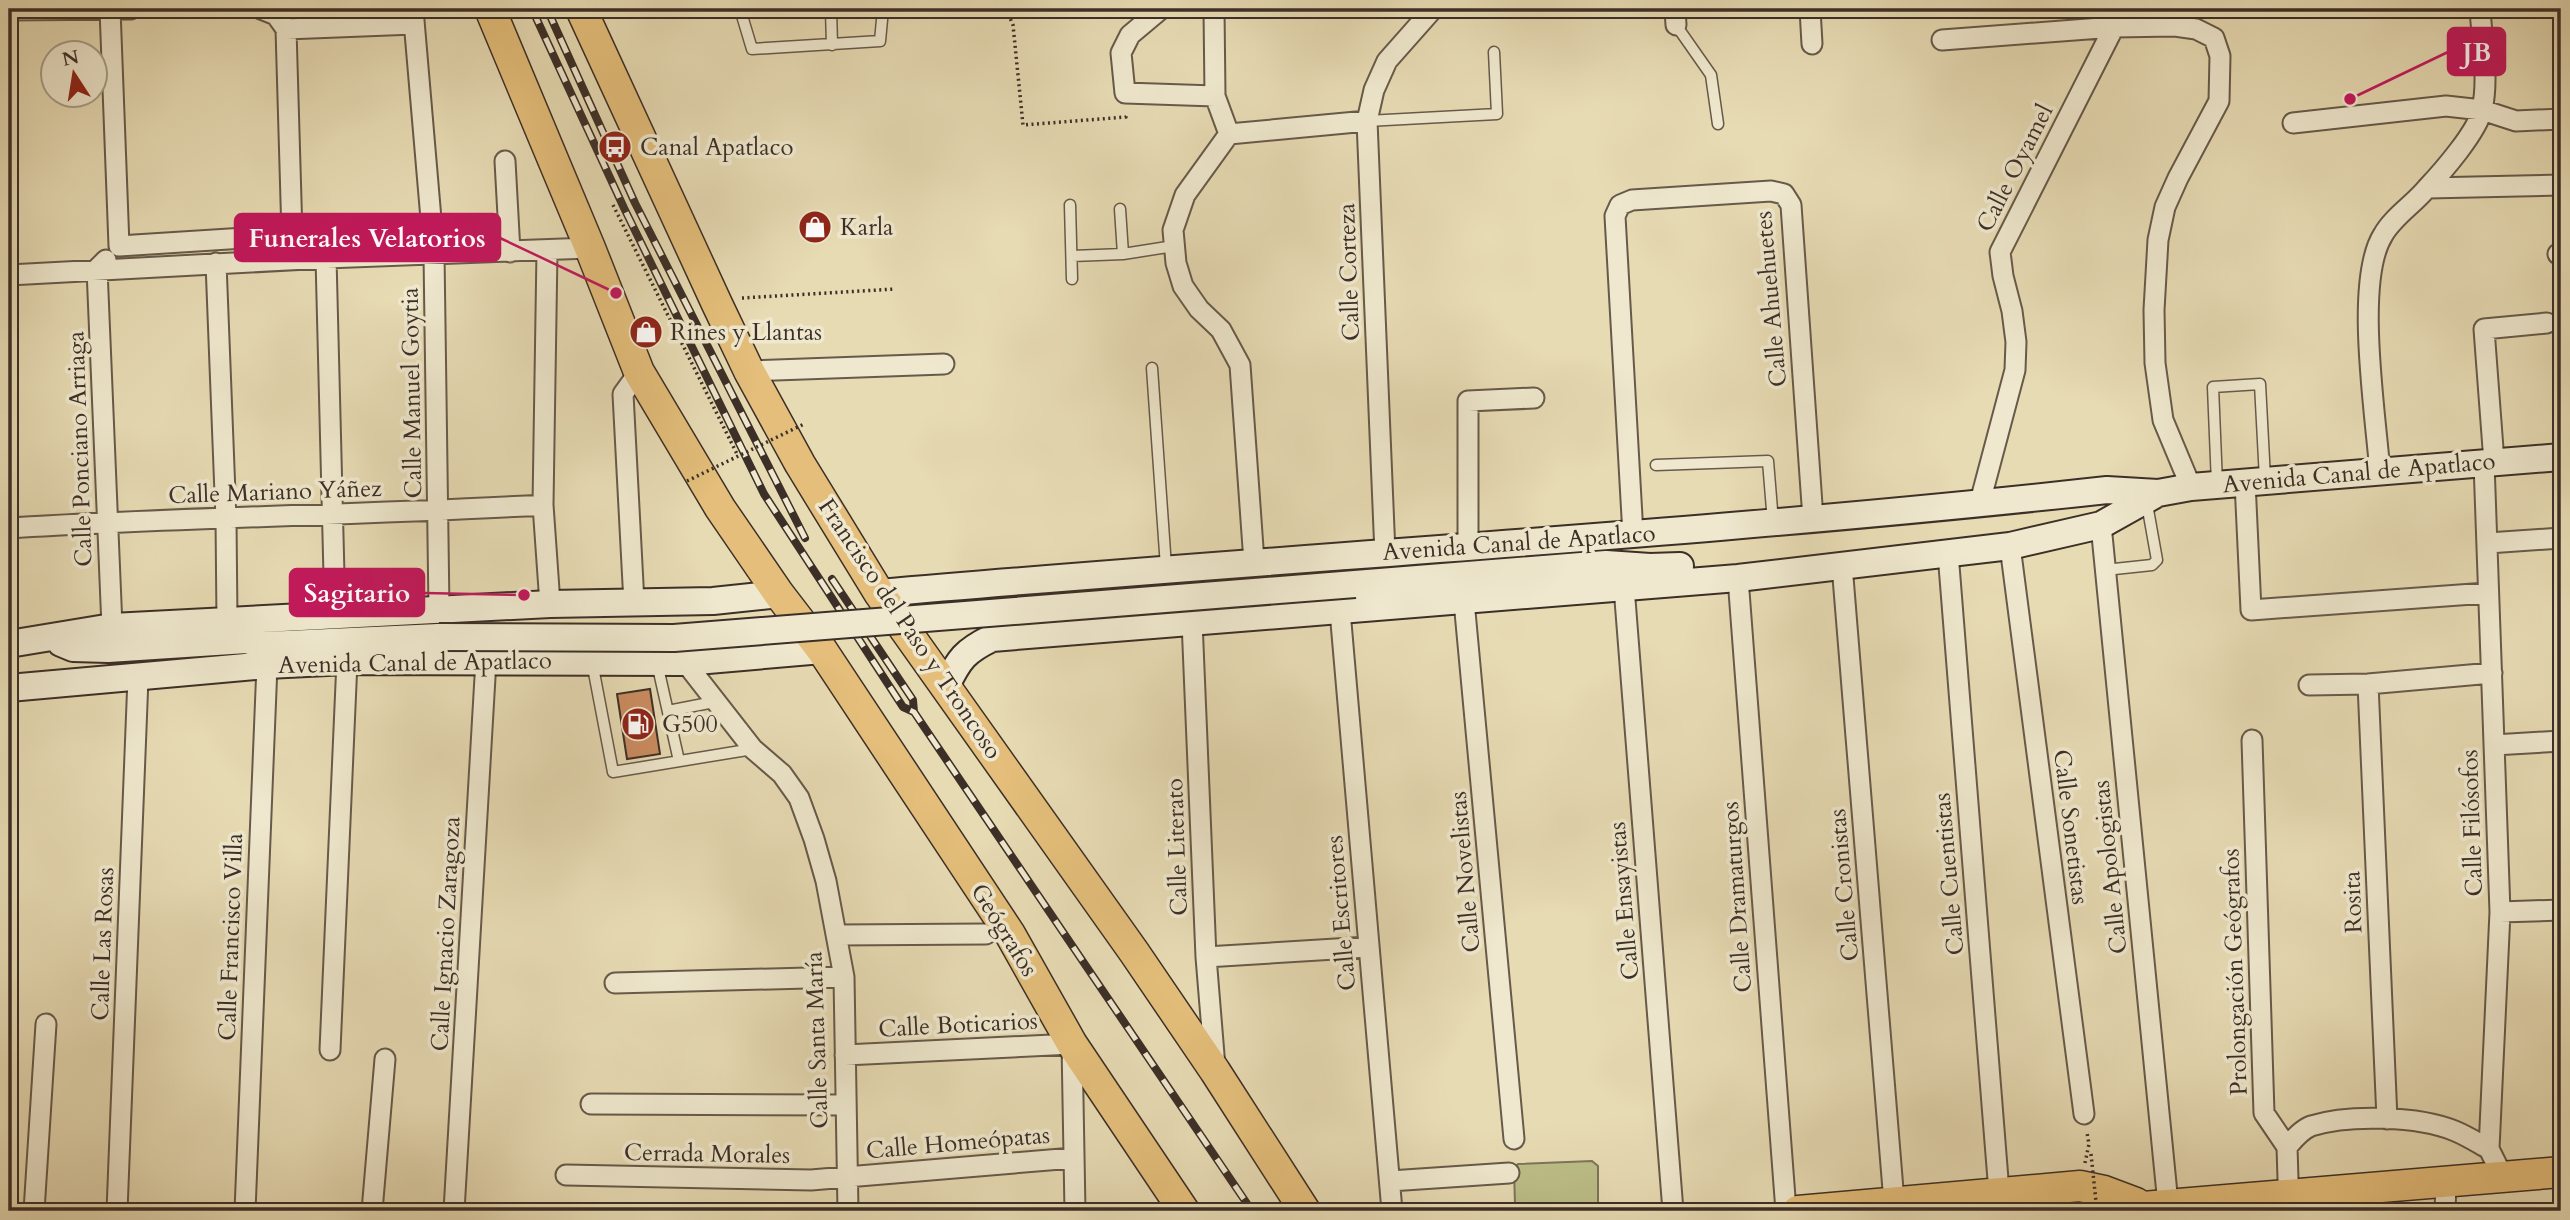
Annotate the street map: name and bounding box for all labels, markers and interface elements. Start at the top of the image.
callout: JB [2448,28,2505,75]
text: JB [2459,35,2491,70]
north arrow [38,38,108,108]
text: N [60,44,82,73]
street label: Calle Oyamel [1969,98,2061,238]
bus stop icon: Canal Apatlaco [596,128,634,166]
place label: Canal Apatlaco [640,131,794,164]
street label: Calle Corteza [1330,202,1368,342]
shop icon: Karla [796,208,834,246]
street label: Calle Ahuehuetes [1747,210,1795,388]
place label: Karla [840,211,894,244]
callout: Funerales Velatorios [235,214,500,261]
text: Funerales Velatorios [248,221,486,256]
street label: Calle Manuel Goytia [394,287,430,499]
shop icon: Rines y Llantas [627,313,665,351]
place label: Rines y Llantas [670,316,822,349]
street label: Calle Ponciano Arriaga [59,330,101,567]
street label: Avenida Canal de Apatlaco [2221,445,2497,501]
street label: Calle Mariano Yáñez [168,472,383,512]
street label: Francisco del Paso y Troncoso [810,492,1010,766]
street label: Avenida Canal de Apatlaco [1381,517,1657,569]
callout: Sagitario [290,569,424,616]
text: Sagitario [304,576,410,611]
street label: Avenida Canal de Apatlaco [278,644,552,682]
fuel station icon: G500 [619,705,657,743]
place label: G500 [662,708,718,741]
street label: Calle Sonetistas [2045,747,2097,907]
street label: Calle Filósofos [2453,749,2491,897]
street label: Calle Literato [1158,778,1196,916]
street label: Calle Apologistas [2084,779,2136,955]
street label: Calle Novelistas [1442,790,1488,954]
street label: Calle Cuentistas [1925,792,1973,956]
street label: Calle Dramaturgos [1714,800,1760,994]
street label: Calle Cronistas [1821,807,1867,963]
street label: Calle Ignacio Zaragoza [423,815,469,1052]
street label: Calle Ensayistas [1601,821,1647,981]
street label: Calle Francisco Villa [211,832,251,1041]
street label: Calle Escritores [1318,834,1364,992]
street label: Prolongación Geógrafos [2214,848,2256,1096]
street label: Calle Las Rosas [84,867,122,1021]
street label: Rosita [2335,870,2371,934]
street label: Geógrafos [963,877,1045,983]
street label: Calle Santa María [797,950,837,1129]
street label: Calle Boticarios [877,1004,1039,1046]
street label: Calle Homeópatas [865,1119,1051,1167]
street label: Cerrada Morales [623,1136,791,1172]

